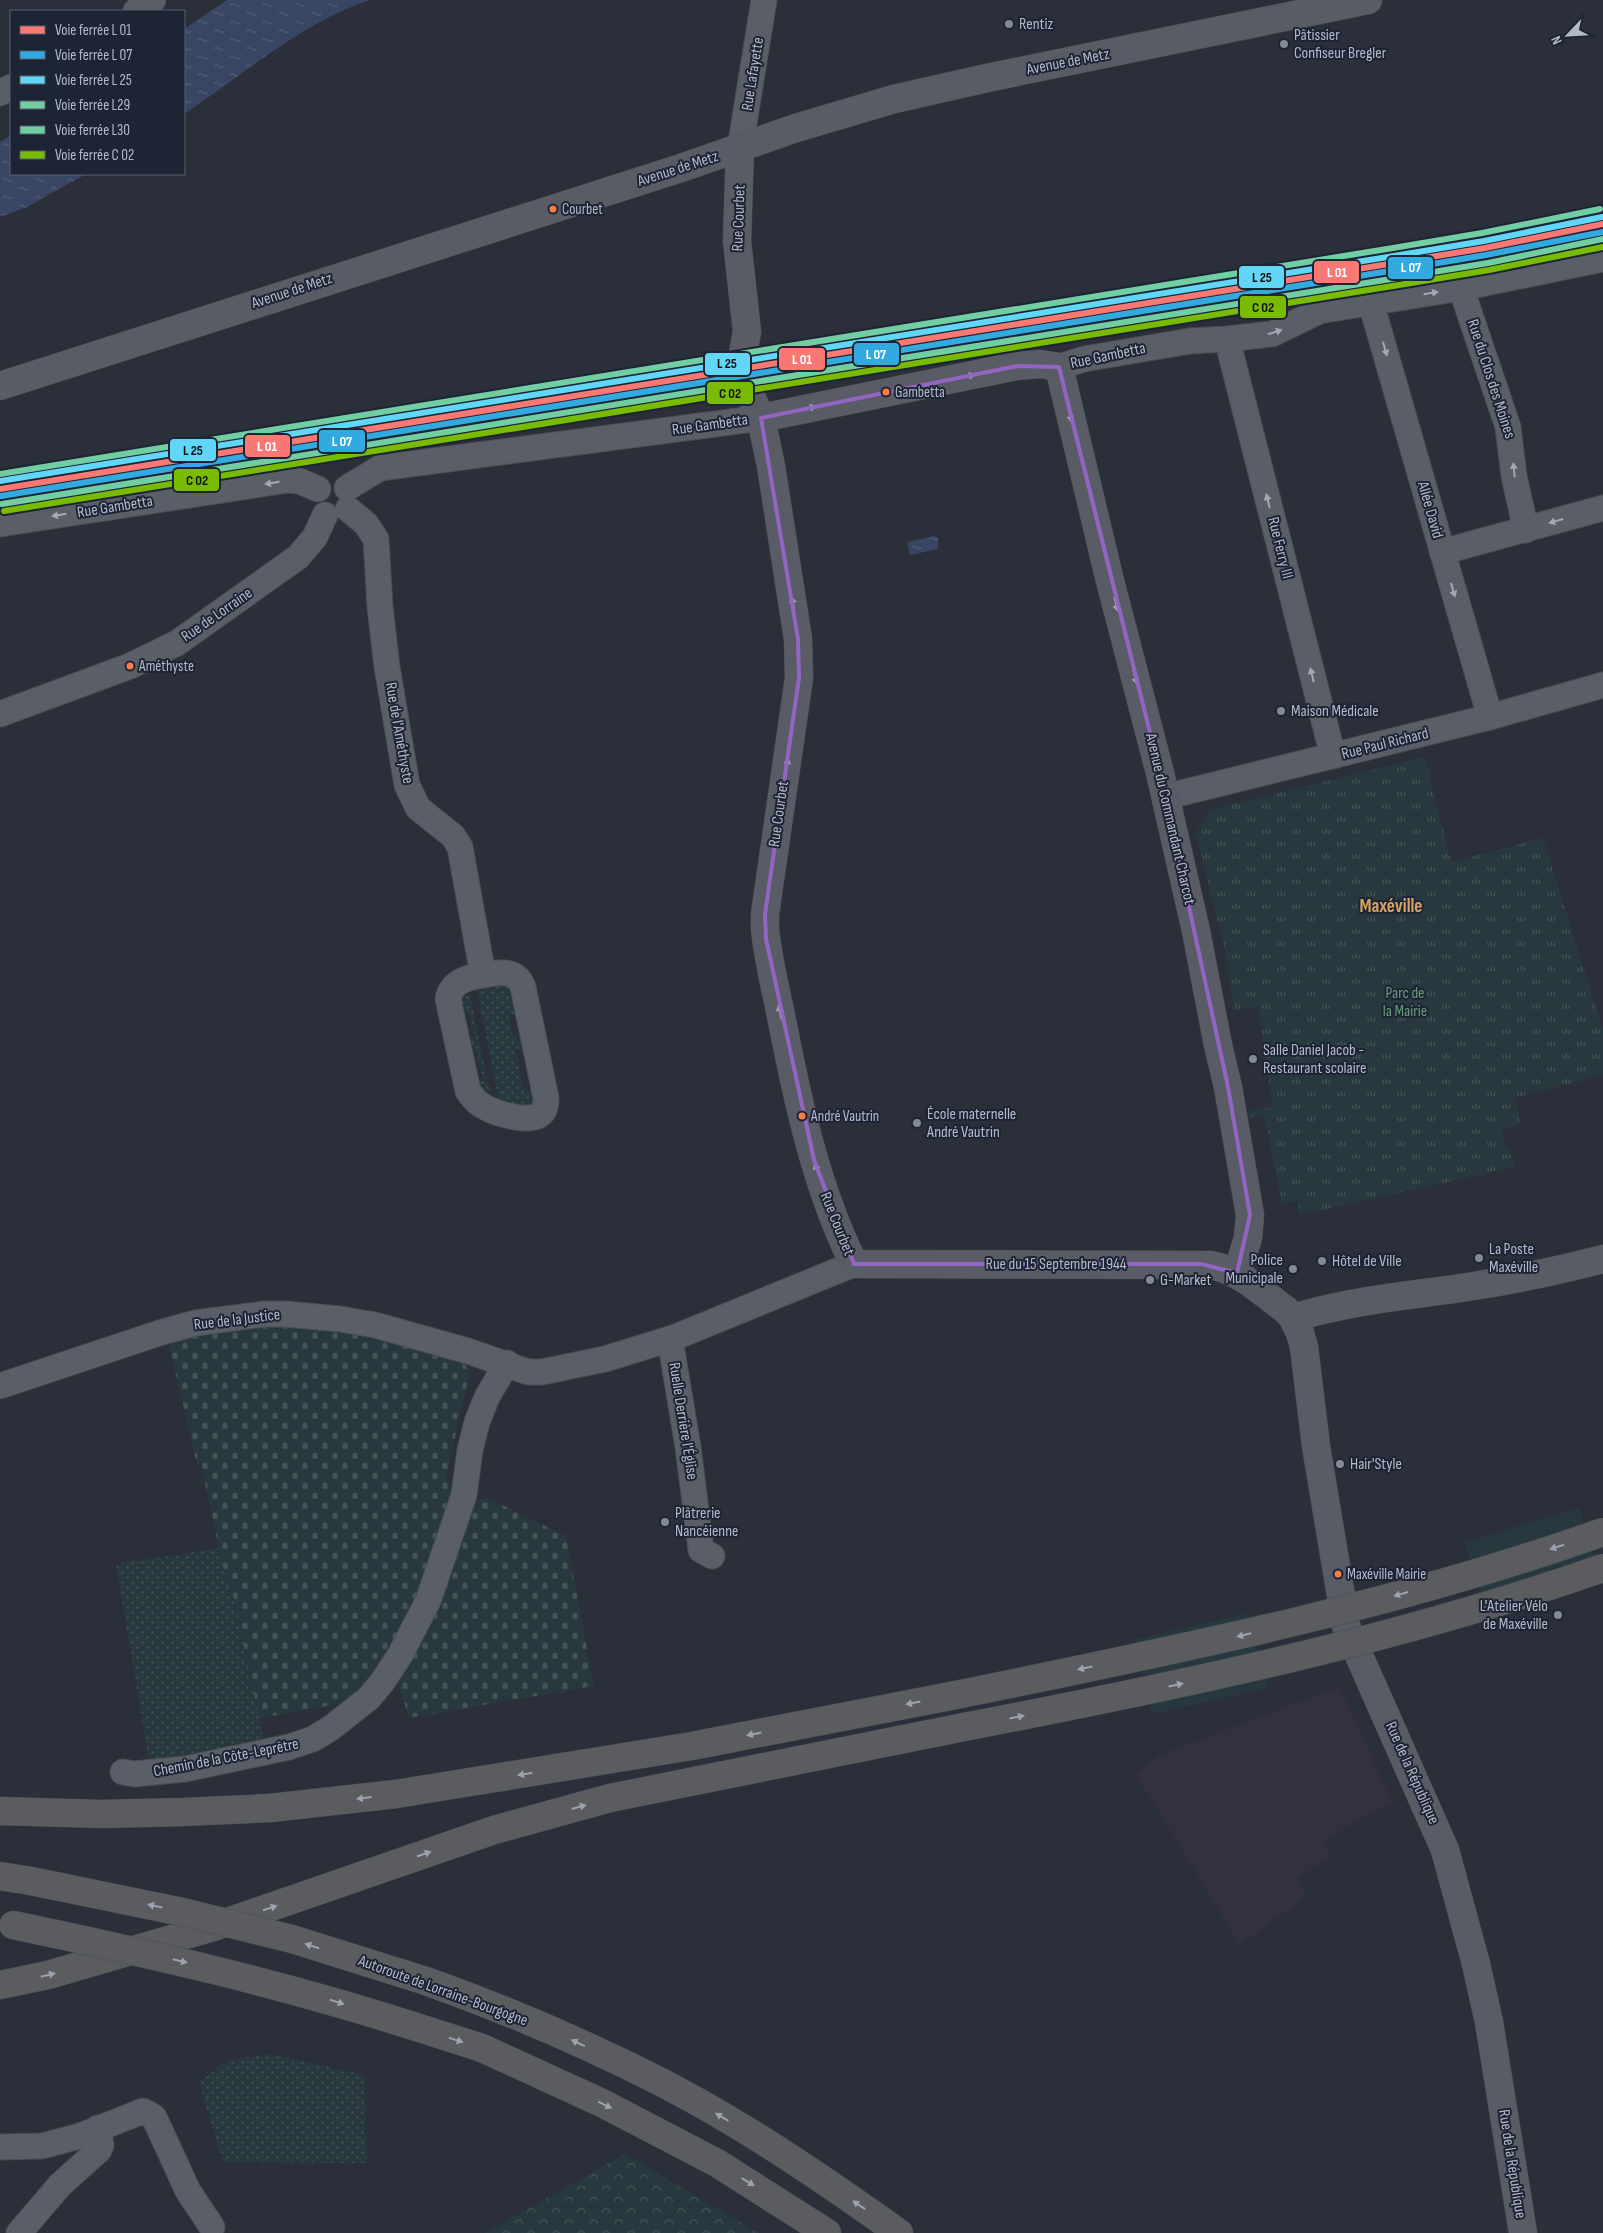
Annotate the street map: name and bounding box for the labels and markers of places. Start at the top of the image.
place label: Rentiz [1019,15,1053,34]
marker: Rentiz [1003,18,1015,30]
place label: Pâtissier Confiseur Bregler [1294,26,1387,63]
marker: Pâtissier Confiseur Bregler [1278,38,1290,50]
place label: Courbet [562,200,603,219]
marker: Courbet [548,204,558,214]
place label: Gambetta [895,383,945,402]
marker: Gambetta [881,387,891,397]
place label: Améthyste [138,657,194,676]
marker: Améthyste [125,661,135,671]
place label: Maison Médicale [1291,702,1379,721]
marker: Maison Médicale [1275,705,1287,717]
place label: Salle Daniel Jacob - Restaurant scolaire [1263,1041,1367,1078]
marker: Salle Daniel Jacob - Restaurant scolaire [1247,1053,1259,1065]
place label: École maternelle André Vautrin [926,1105,1016,1142]
place label: André Vautrin [810,1107,879,1126]
marker: André Vautrin [797,1111,807,1121]
marker: École maternelle André Vautrin [911,1117,923,1129]
place label: La Poste Maxéville [1489,1240,1538,1277]
place label: Police Municipale [1225,1251,1283,1288]
place label: Hôtel de Ville [1332,1252,1402,1271]
marker: La Poste Maxéville [1473,1252,1485,1264]
marker: Hôtel de Ville [1316,1255,1328,1267]
marker: Police Municipale [1287,1263,1299,1275]
place label: G-Market [1160,1271,1211,1290]
marker: G-Market [1144,1274,1156,1286]
place label: Hair'Style [1350,1455,1402,1474]
marker: Hair'Style [1334,1458,1346,1470]
place label: Plâtrerie Nancéienne [675,1504,738,1541]
marker: Plâtrerie Nancéienne [659,1516,671,1528]
place label: Maxéville Mairie [1347,1565,1426,1584]
marker: Maxéville Mairie [1333,1569,1343,1579]
place label: L'Atelier Vélo de Maxéville [1480,1597,1548,1634]
marker: L'Atelier Vélo de Maxéville [1552,1609,1564,1621]

